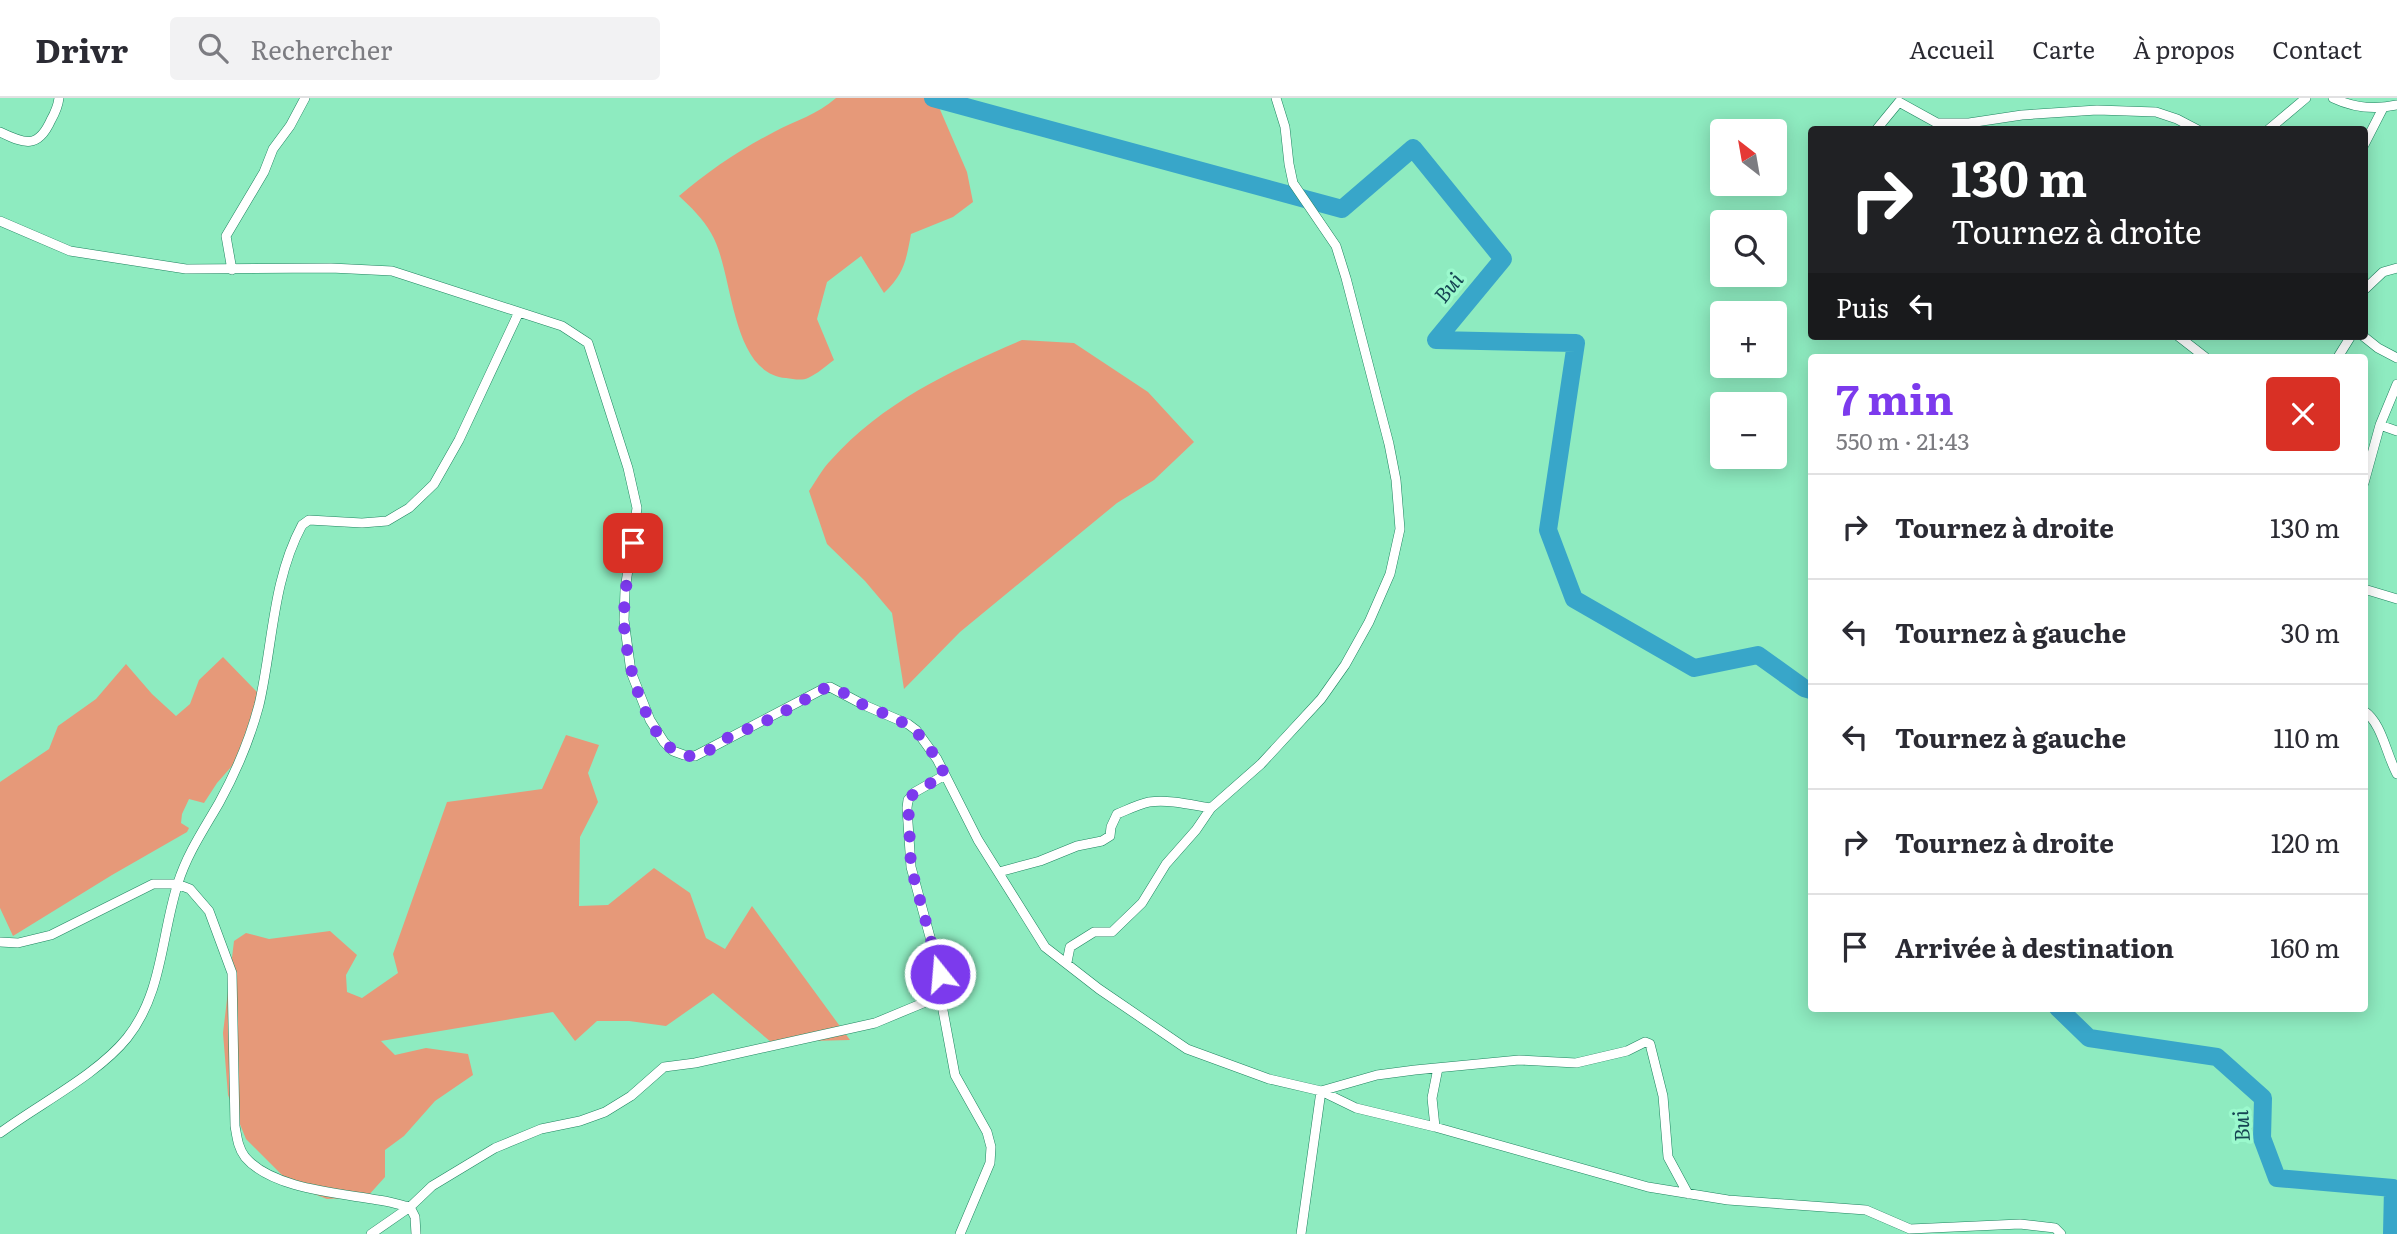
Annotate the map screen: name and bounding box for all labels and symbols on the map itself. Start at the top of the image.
north arrow [1710,119,1787,196]
water label: Bui [1425,264,1470,308]
pin [603,513,663,573]
position arrow [903,937,977,1011]
water label: Bui [2223,1109,2256,1143]

